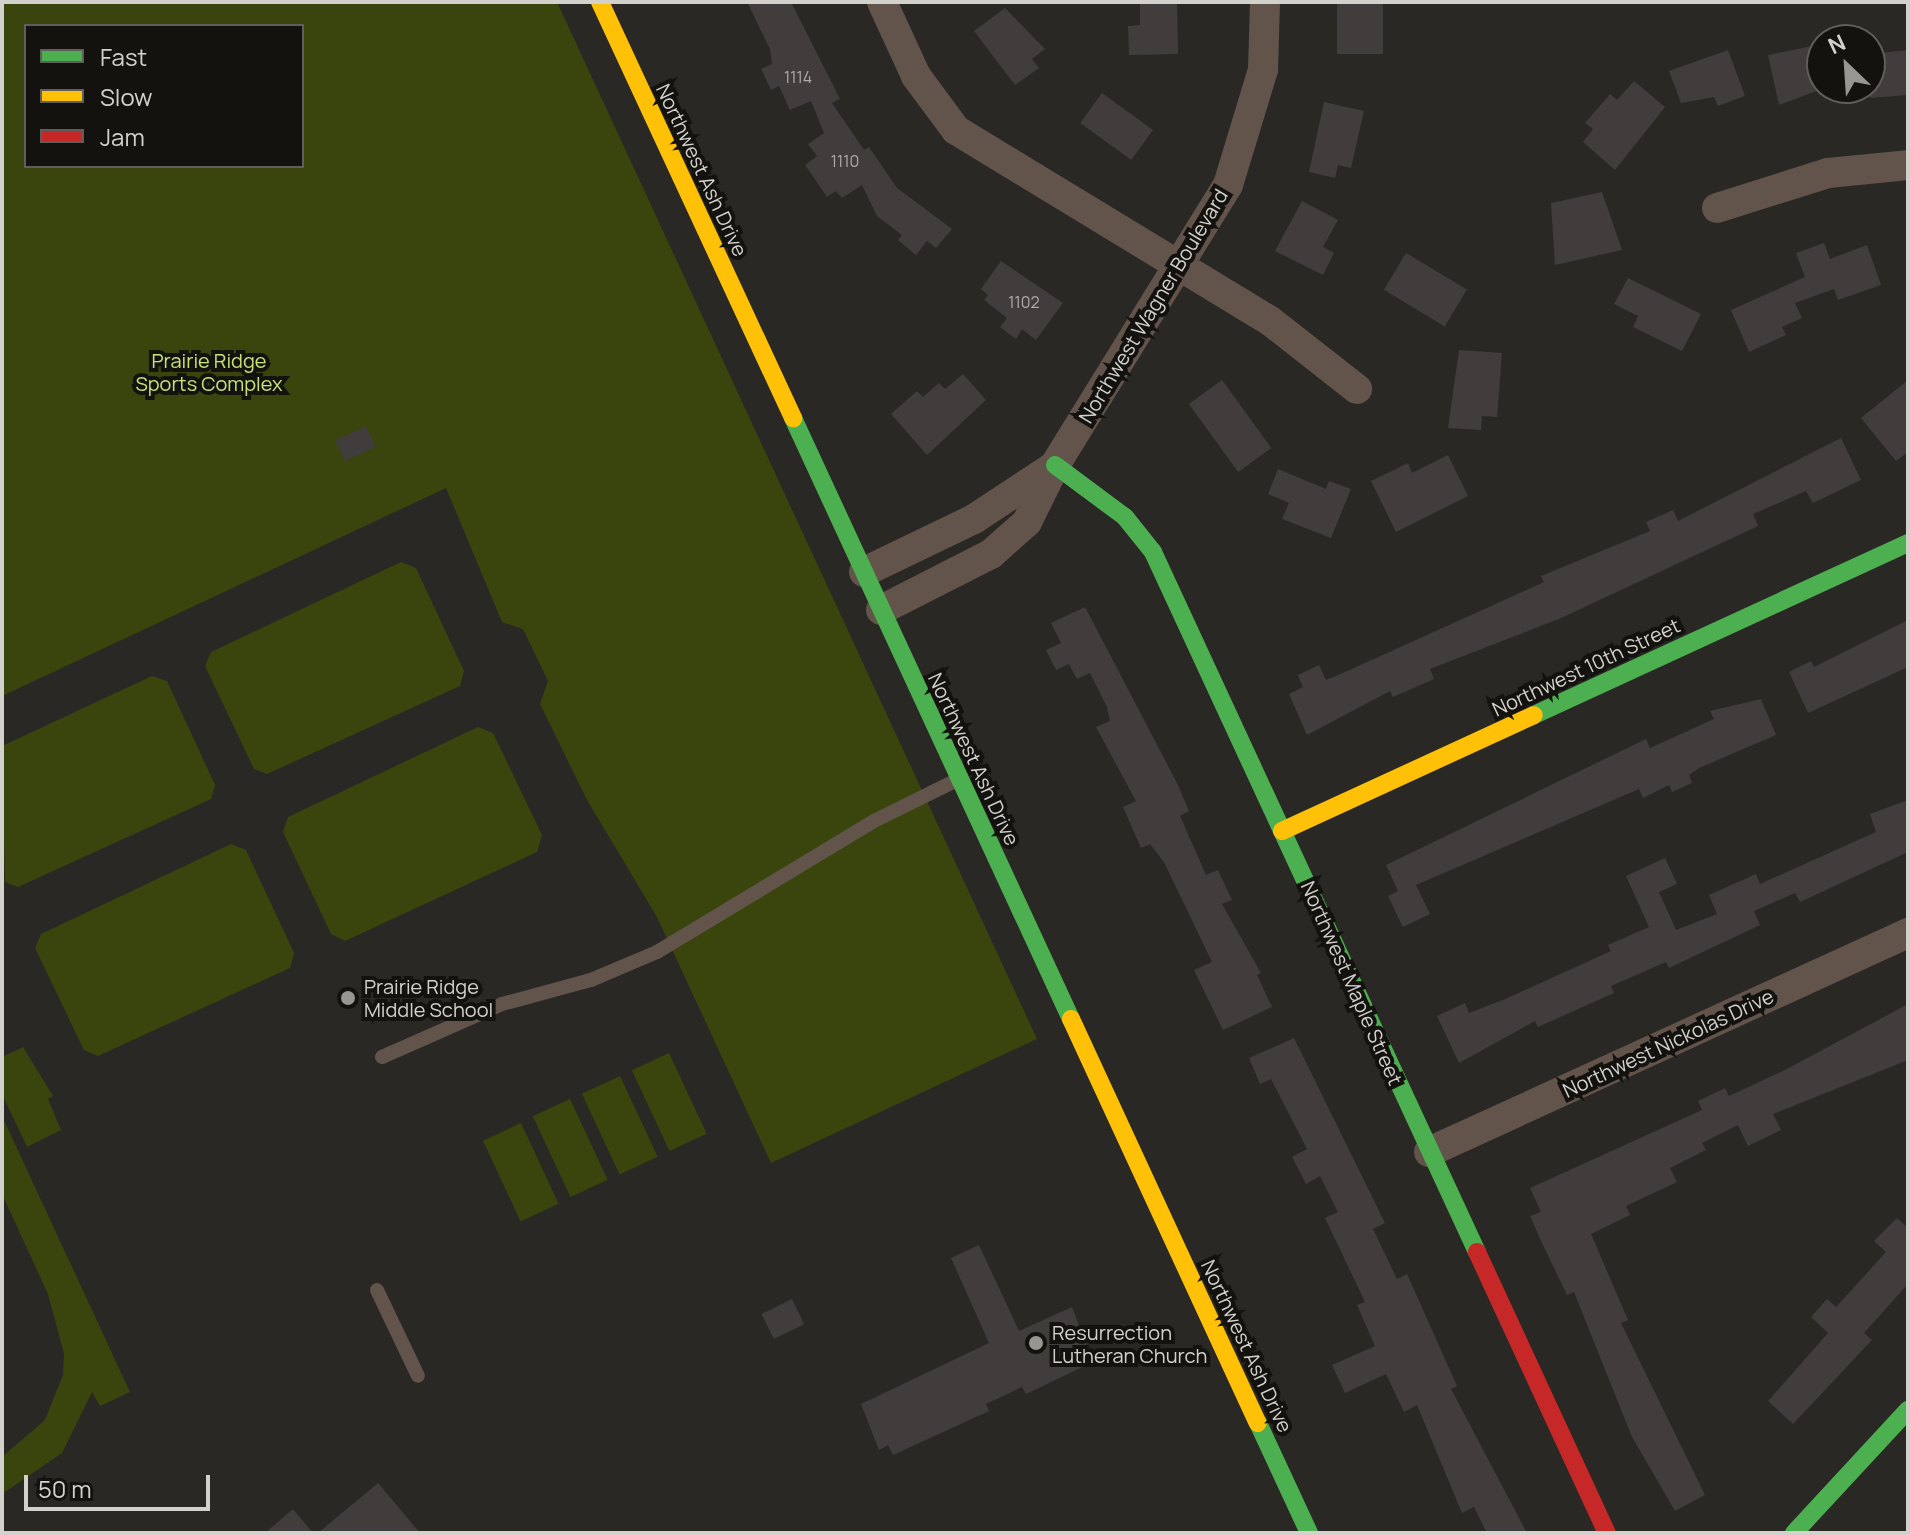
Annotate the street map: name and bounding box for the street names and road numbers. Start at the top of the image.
street label: Northwest Ash Drive [651,80,753,260]
street label: Northwest Wagner Boulevard [1074,185,1232,427]
street label: Northwest 10th Street [1488,613,1684,721]
street label: Northwest Ash Drive [923,669,1025,849]
street label: Northwest Maple Street [1296,877,1408,1089]
street label: Northwest Nickolas Drive [1559,984,1777,1102]
street label: Northwest Ash Drive [1196,1256,1298,1436]

